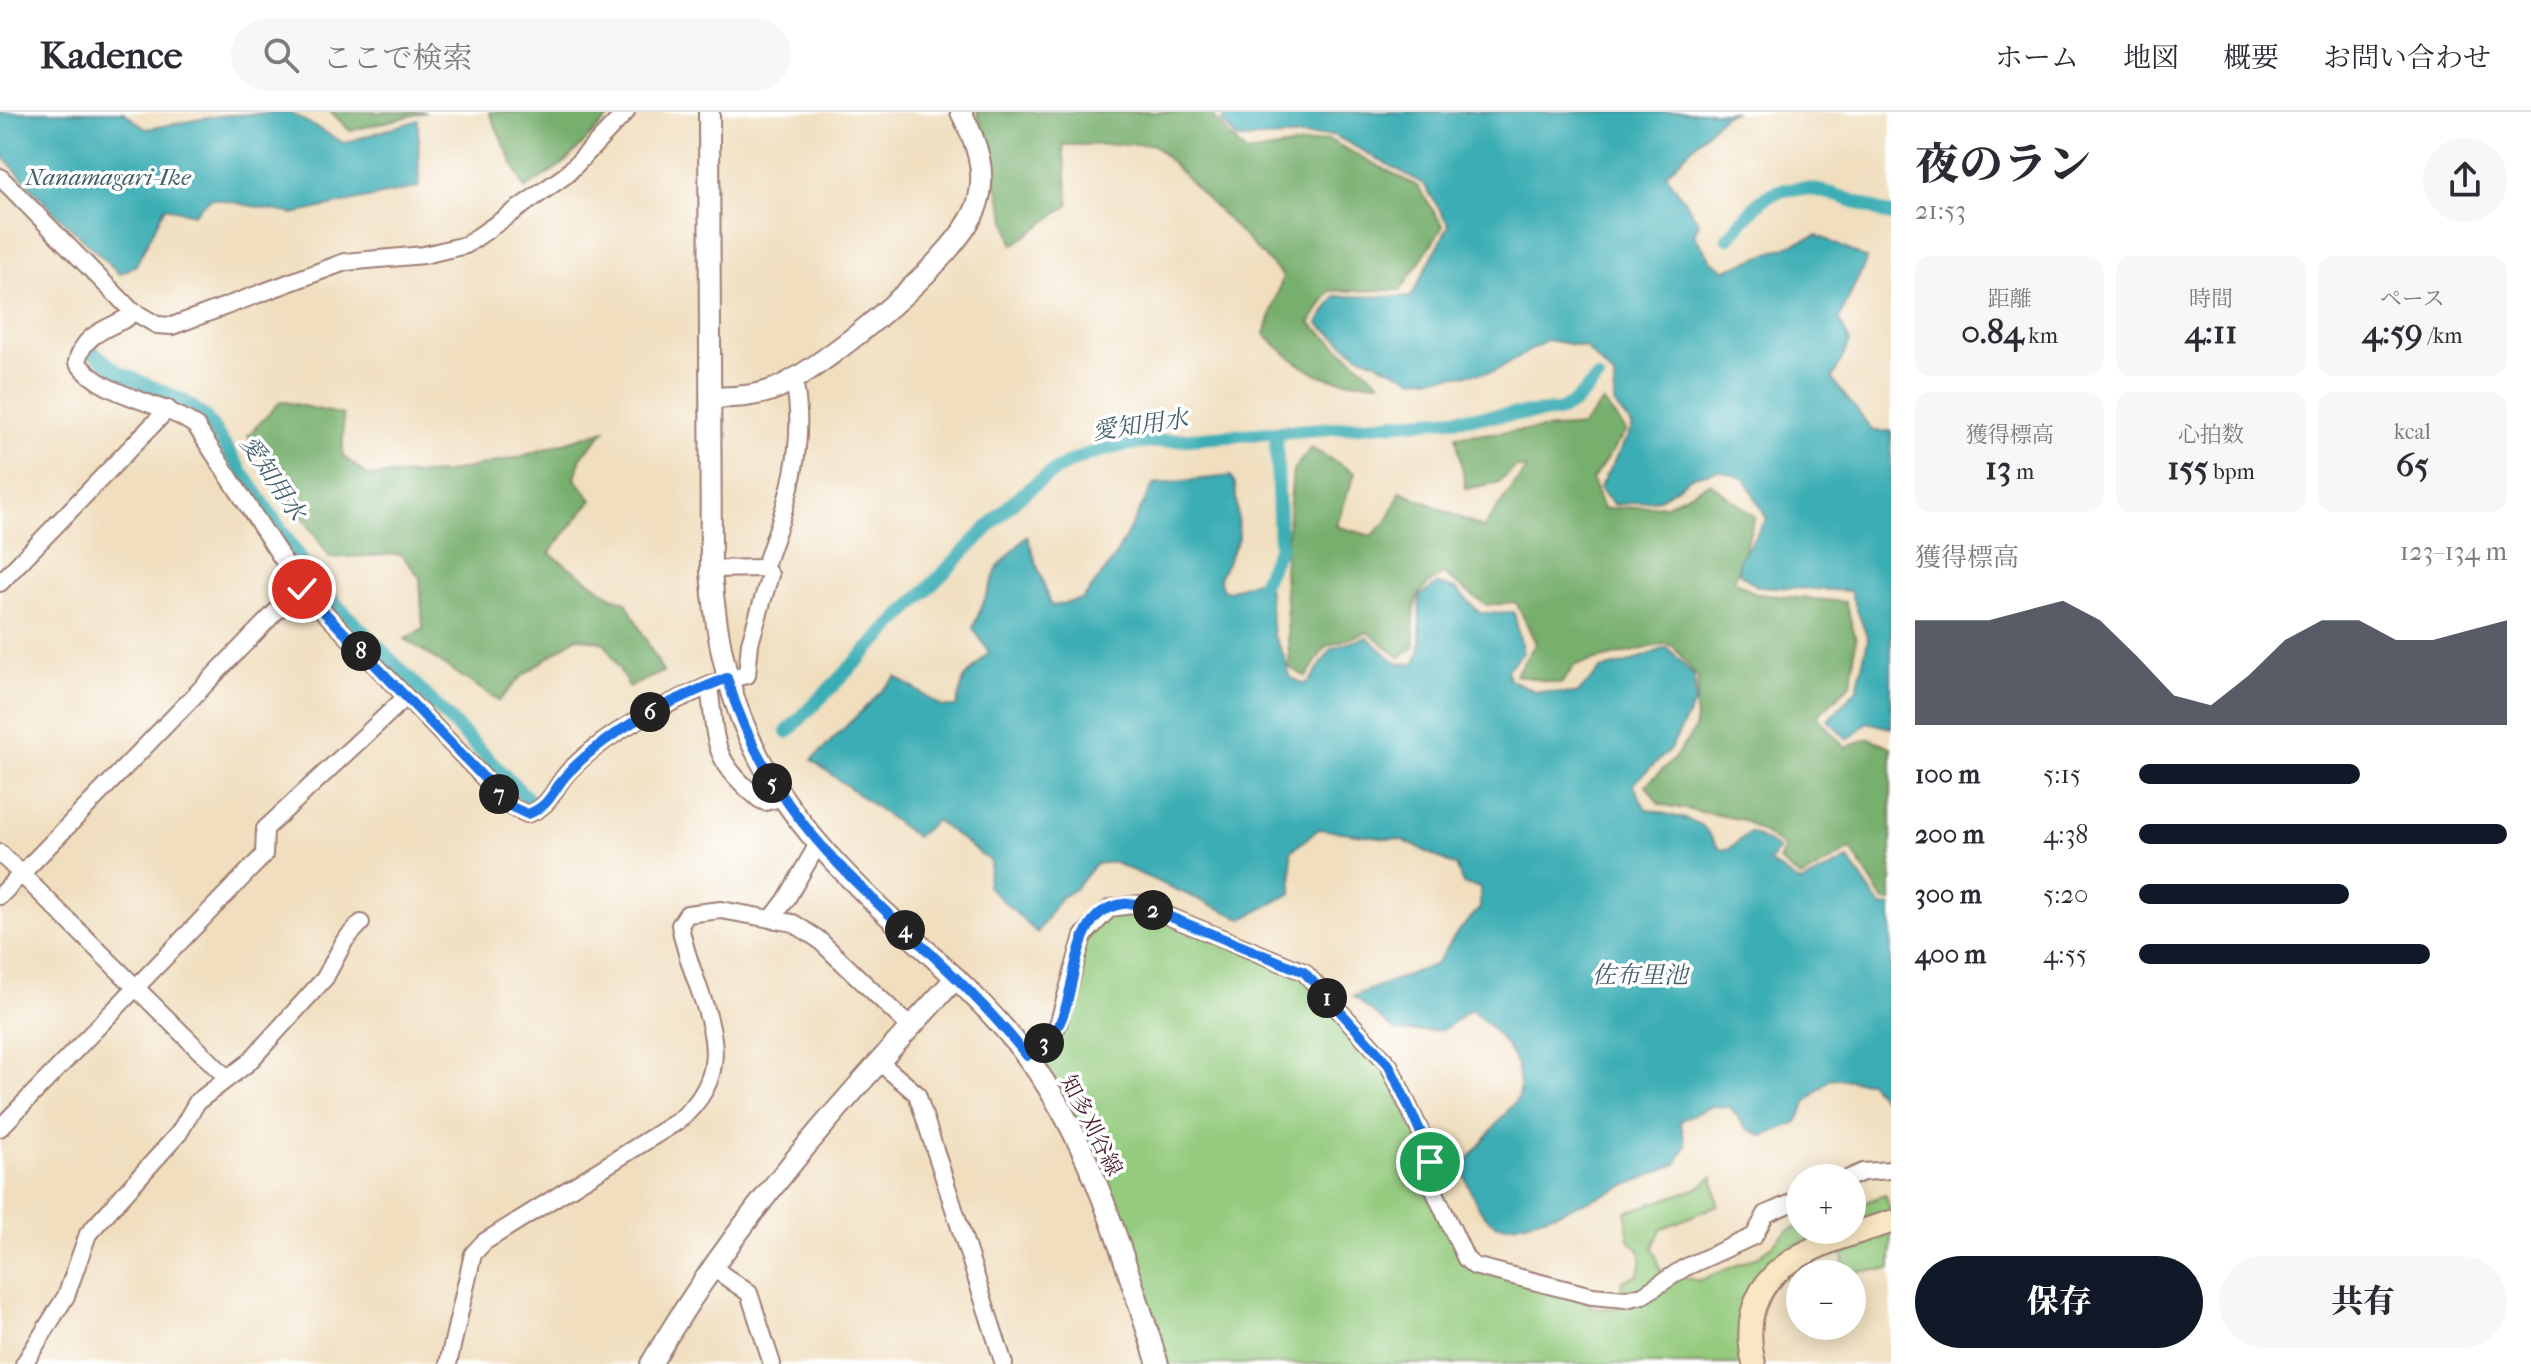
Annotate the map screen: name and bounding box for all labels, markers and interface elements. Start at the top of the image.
search box [231,19,791,91]
text: Kadence [40,33,183,78]
icon: search [259,33,303,77]
text: ここで検索 [323,41,473,76]
text: ホーム [1995,41,2079,74]
text: 地図 [2123,41,2179,74]
text: 概要 [2223,41,2279,74]
text: お問い合わせ [2323,41,2491,74]
button: share [2423,138,2507,222]
text: 夜のラン [1915,139,2091,190]
water label: Nanamagari-Ike [24,163,192,191]
text: 21:53 [1915,195,1966,226]
text: 距離 [1988,286,2032,312]
text: 時間 [2189,286,2233,312]
text: ペース [2380,286,2445,312]
text: 0.84 [1961,312,2024,352]
text: 4:11 [2185,312,2237,352]
text: 4:59 [2362,312,2423,352]
text: km [2024,323,2058,349]
text: /km [2423,323,2463,349]
water label: 愛知用水 [1091,404,1191,446]
text: kcal [2394,419,2431,445]
text: 獲得標高 [1966,422,2054,448]
text: 心拍数 [2178,422,2244,448]
water label: 愛知用水 [235,430,313,527]
text: 65 [2396,445,2429,485]
text: 13 [1985,448,2011,488]
text: 155 [2167,448,2208,488]
text: m [2011,459,2034,485]
text: bpm [2208,459,2255,485]
text: 123–134 m [2400,536,2507,567]
text: 獲得標高 [1915,542,2019,573]
pin [268,555,336,623]
icon: check [280,567,324,611]
pin: 8 [341,631,381,671]
text: 8 [355,638,367,664]
pin: 6 [630,692,670,732]
text: 6 [644,699,656,725]
text: 100 m [1915,759,1980,790]
text: 5:15 [2043,759,2081,790]
pin: 5 [752,763,792,803]
text: 5 [767,770,777,796]
pin: 7 [479,774,519,814]
text: 7 [494,781,504,807]
text: 200 m [1915,819,1984,850]
text: 4:38 [2043,819,2088,850]
text: 300 m [1915,879,1982,910]
text: 5:20 [2043,879,2088,910]
pin: 2 [1133,890,1173,930]
text: 2 [1147,897,1159,923]
pin: 4 [885,910,925,950]
text: 4 [899,917,912,943]
text: 400 m [1915,939,1986,970]
text: 4:55 [2043,939,2087,970]
water label: 佐布里池 [1592,961,1691,989]
pin: 1 [1307,978,1347,1018]
text: 1 [1323,985,1331,1011]
pin: 3 [1024,1023,1064,1063]
text: 3 [1039,1030,1049,1056]
street label: 知多刈谷線 [1055,1071,1128,1180]
pin [1396,1128,1464,1196]
icon: arrive [1408,1140,1452,1184]
map controls [1786,1164,1866,1340]
button: + [1786,1164,1866,1244]
button: 保存 [1915,1256,2203,1348]
button: 共有 [2219,1256,2507,1348]
button: − [1786,1260,1866,1340]

